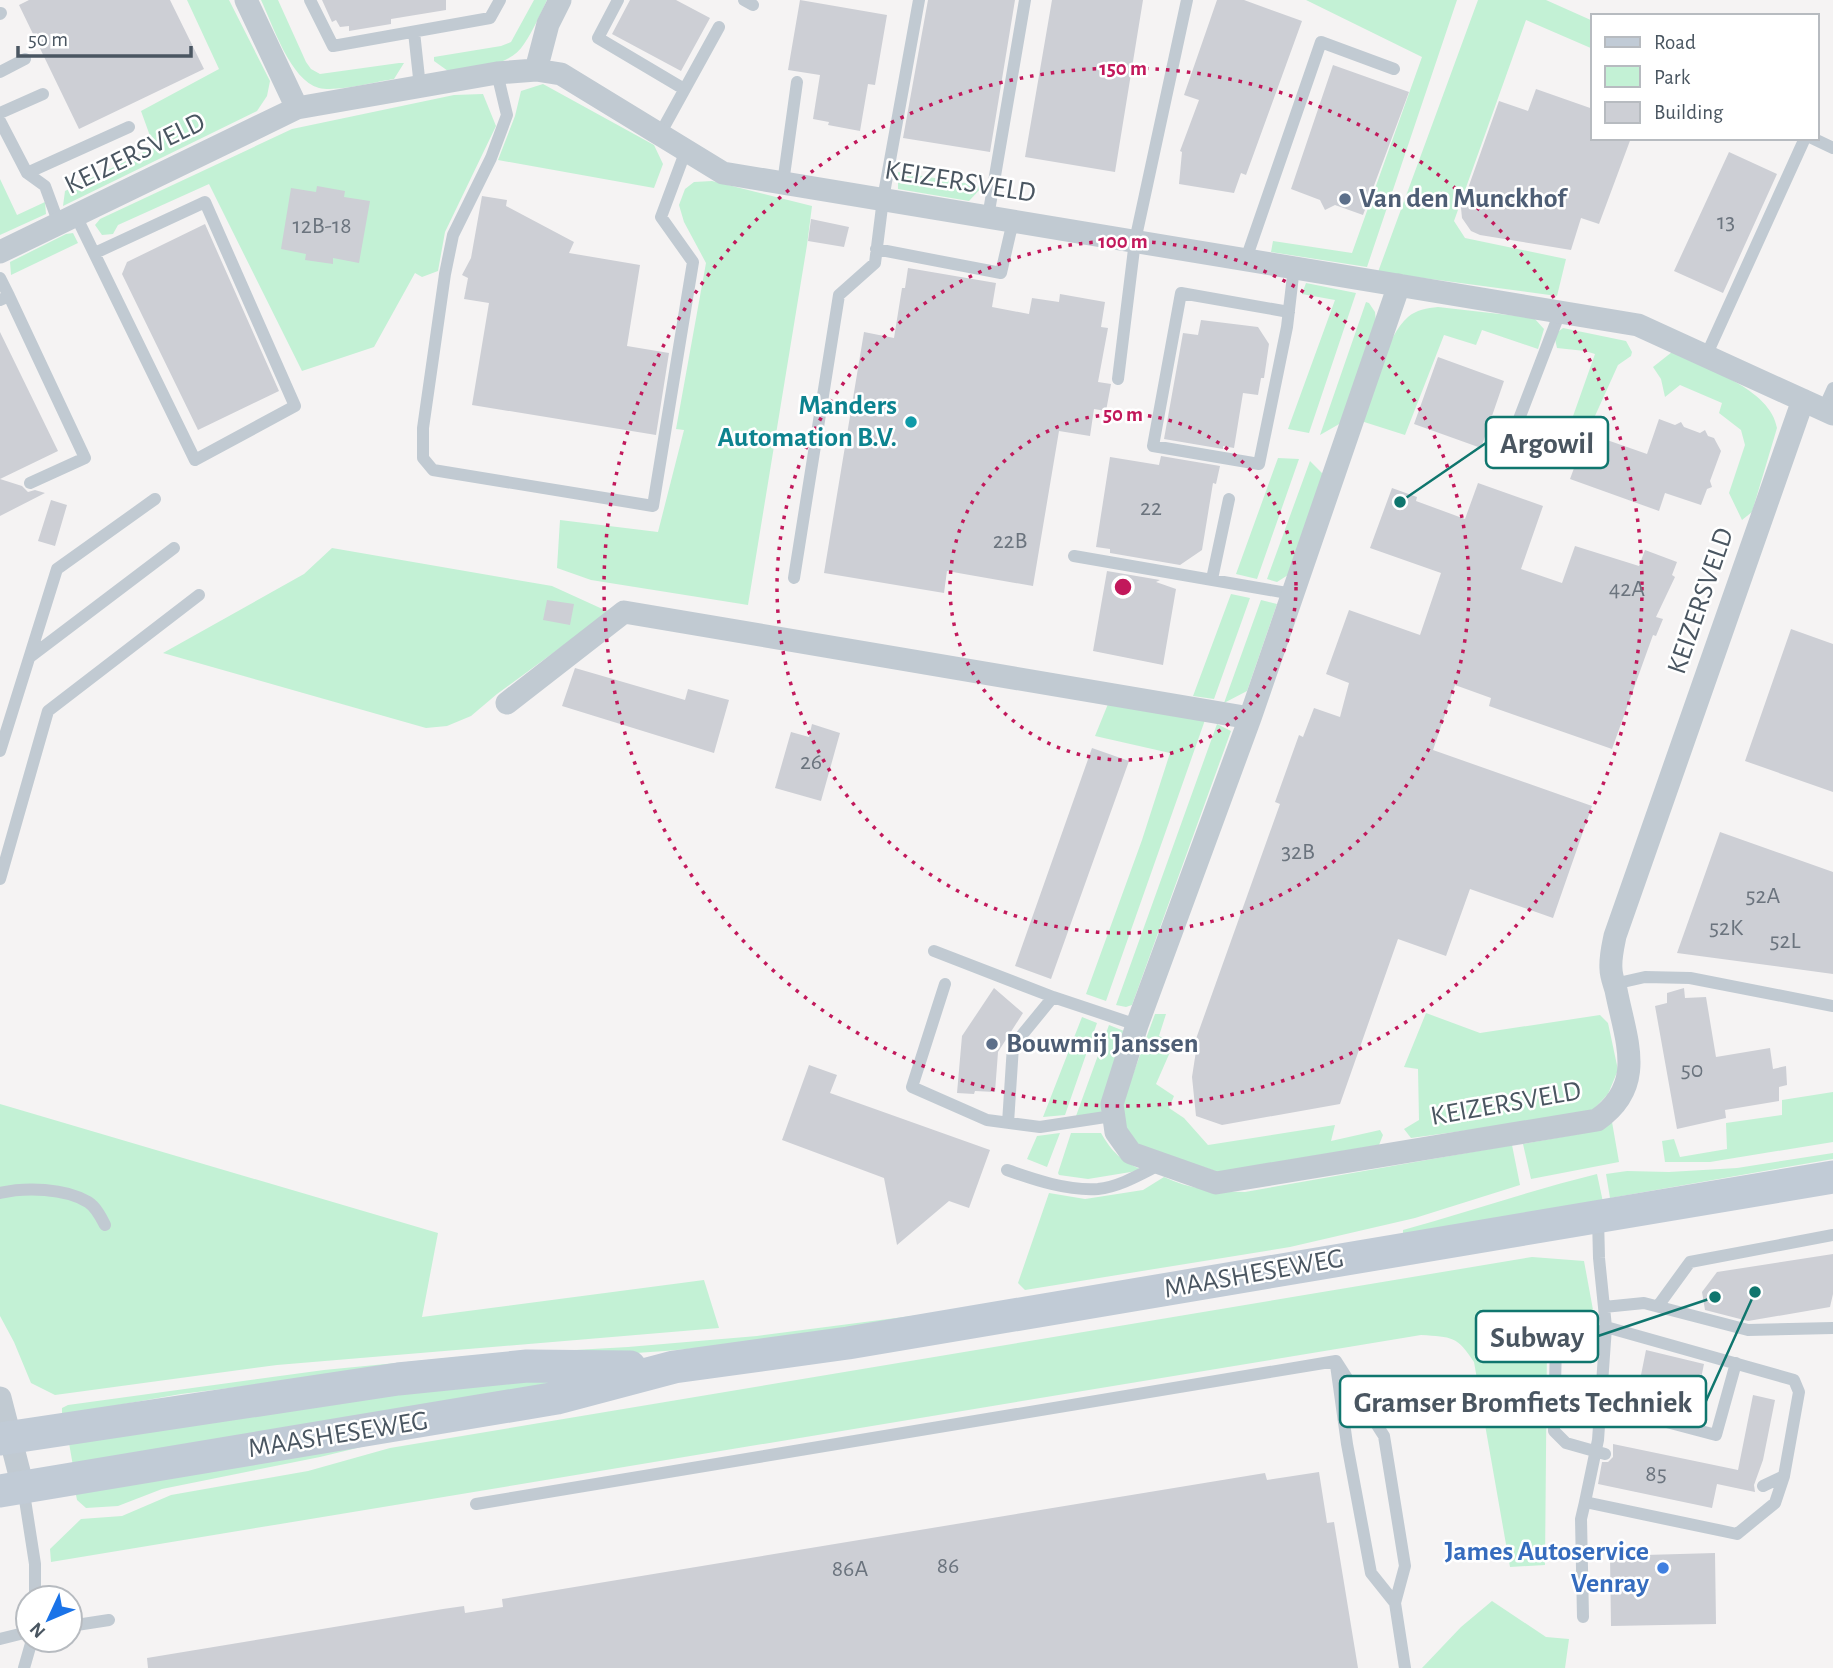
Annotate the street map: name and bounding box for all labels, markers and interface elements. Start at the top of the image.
scale bar [18,14,191,58]
legend [1591,14,1819,140]
text: 50 m [28,29,68,50]
text: Road [1654,32,1696,53]
text: 150 m [1099,58,1147,79]
text: Park [1654,67,1691,88]
text: Building [1654,102,1724,123]
street label: KEIZERSVELD [60,108,210,200]
street label: KEIZERSVELD [883,156,1037,208]
place label: Van den Munckhof [1359,185,1568,213]
marker: Van den Munckhof [1337,191,1353,207]
house number: 13 [1717,210,1735,234]
house number: 12B-18 [292,214,352,238]
text: 100 m [1098,231,1148,252]
place label: Manders Automation B.V. [718,392,897,452]
text: 50 m [1103,404,1143,425]
marker: Manders Automation B.V. [903,414,919,430]
callout: Argowil [1486,417,1608,468]
text: Argowil [1500,429,1594,459]
house number: 22 [1140,496,1162,520]
street label: KEIZERSVELD [1663,524,1739,678]
house number: 22B [993,529,1027,553]
centre of rings [1111,575,1135,599]
house number: 42A [1609,577,1645,601]
house number: 26 [800,750,822,774]
house number: 32B [1281,840,1315,864]
house number: 52A [1746,884,1781,908]
house number: 52K [1709,916,1744,940]
house number: 52L [1770,929,1800,953]
place label: Bouwmij Janssen [1006,1030,1199,1058]
marker: Bouwmij Janssen [984,1036,1000,1052]
house number: 50 [1681,1058,1703,1082]
street label: KEIZERSVELD [1429,1077,1583,1131]
street label: MAASHESEWEG [1162,1244,1346,1304]
callout: Subway [1476,1311,1598,1362]
text: Subway [1490,1323,1585,1353]
callout: Gramser Bromfiets Techniek [1340,1376,1706,1427]
text: Gramser Bromfiets Techniek [1354,1388,1692,1418]
street label: MAASHESEWEG [246,1407,430,1463]
house number: 85 [1645,1462,1667,1486]
place label: James Autoservice Venray [1444,1538,1649,1598]
house number: 86 [937,1554,959,1578]
house number: 86A [832,1557,868,1581]
marker: James Autoservice Venray [1655,1560,1671,1576]
north arrow [14,1584,84,1654]
text: N [26,1618,49,1641]

